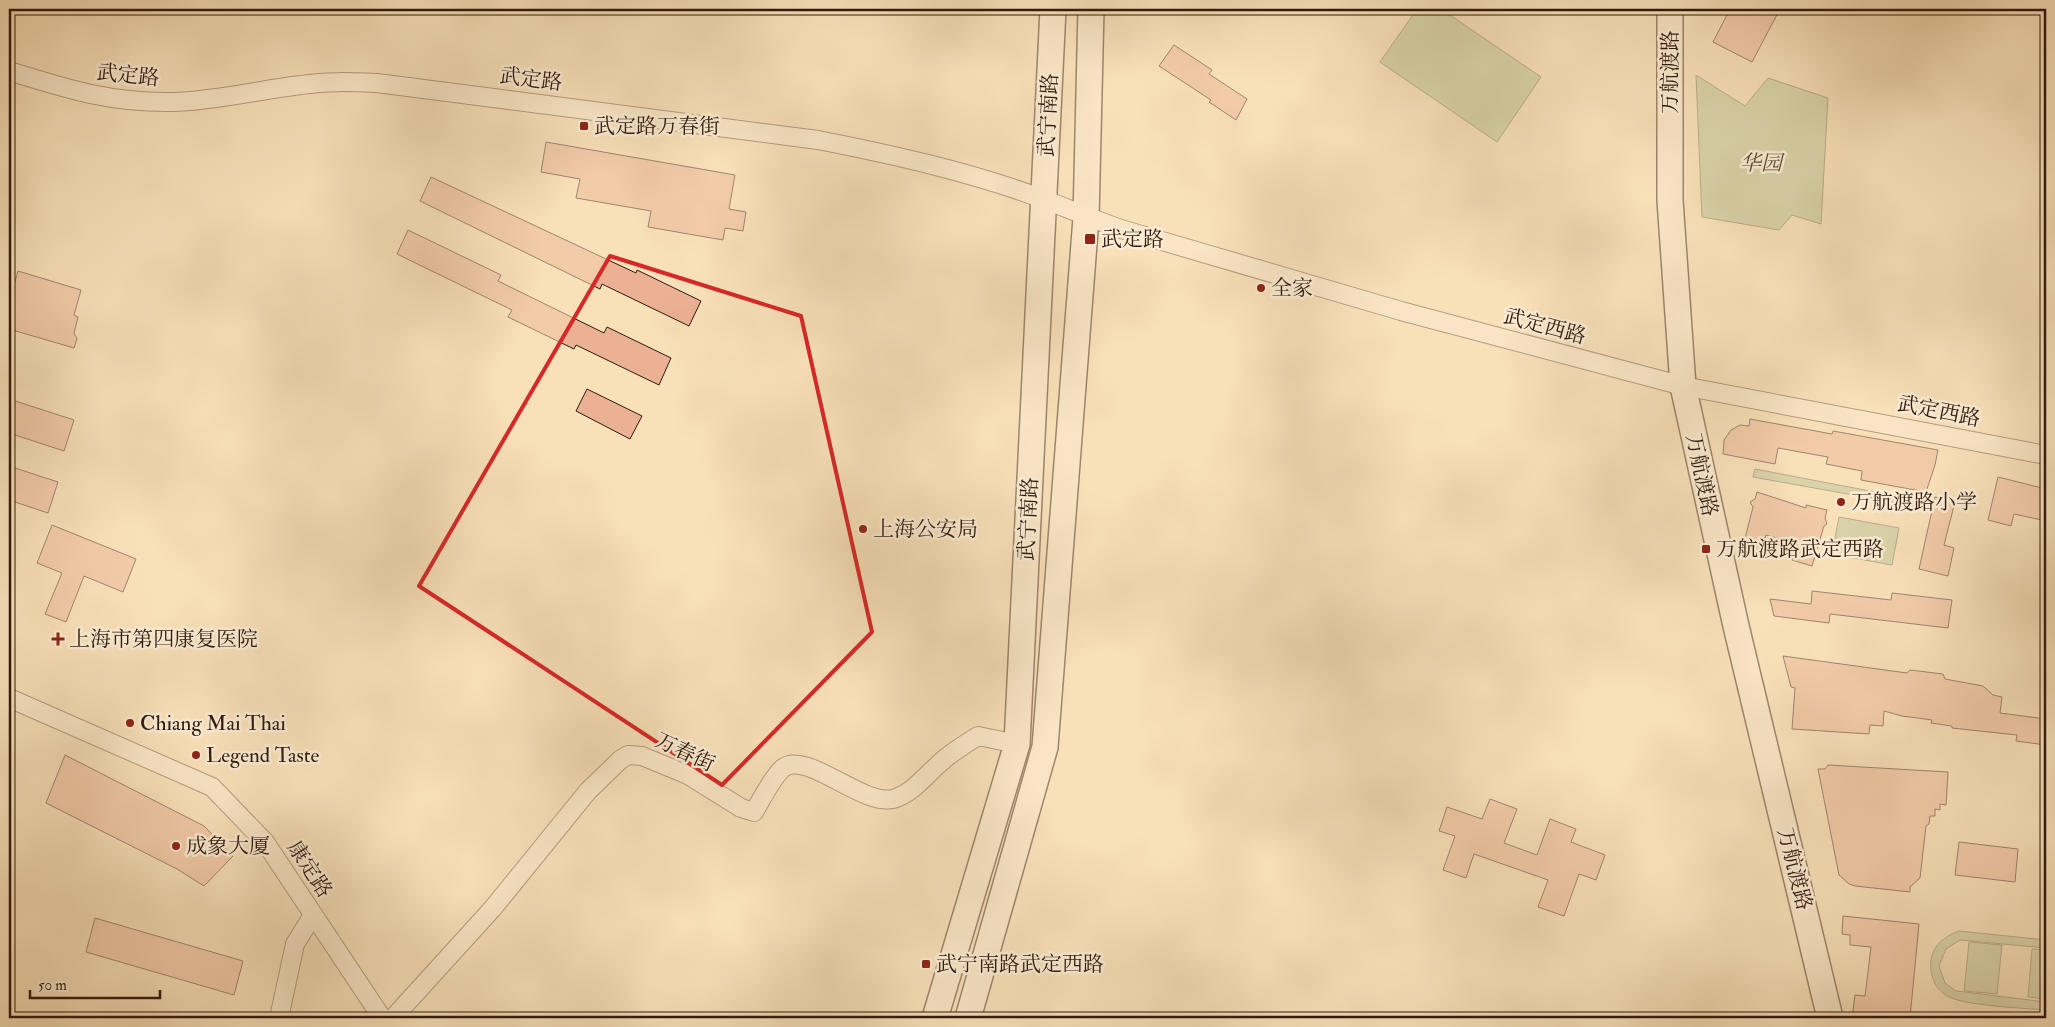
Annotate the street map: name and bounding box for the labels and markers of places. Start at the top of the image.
place label: 武定路万春街 [594,113,720,140]
marker: 武定路万春街 [578,120,590,132]
place label: 武定路 [1101,226,1164,253]
marker: 武定路 [1083,232,1097,246]
place label: 全家 [1271,275,1313,302]
marker: 全家 [1255,282,1267,294]
place label: 万航渡路小学 [1851,489,1977,516]
marker: 万航渡路小学 [1835,496,1847,508]
place label: 上海公安局 [873,516,978,543]
marker: 上海公安局 [857,523,869,535]
place label: 万航渡路武定西路 [1716,536,1884,563]
marker: 万航渡路武定西路 [1700,543,1712,555]
place label: 上海市第四康复医院 [69,626,258,653]
marker: 上海市第四康复医院 [51,632,65,646]
place label: Chiang Mai Thai [140,710,286,737]
marker: Chiang Mai Thai [124,717,136,729]
place label: Legend Taste [206,742,320,769]
marker: Legend Taste [190,749,202,761]
place label: 成象大厦 [186,833,270,860]
marker: 成象大厦 [170,840,182,852]
place label: 武宁南路武定西路 [936,951,1104,978]
marker: 武宁南路武定西路 [920,958,932,970]

